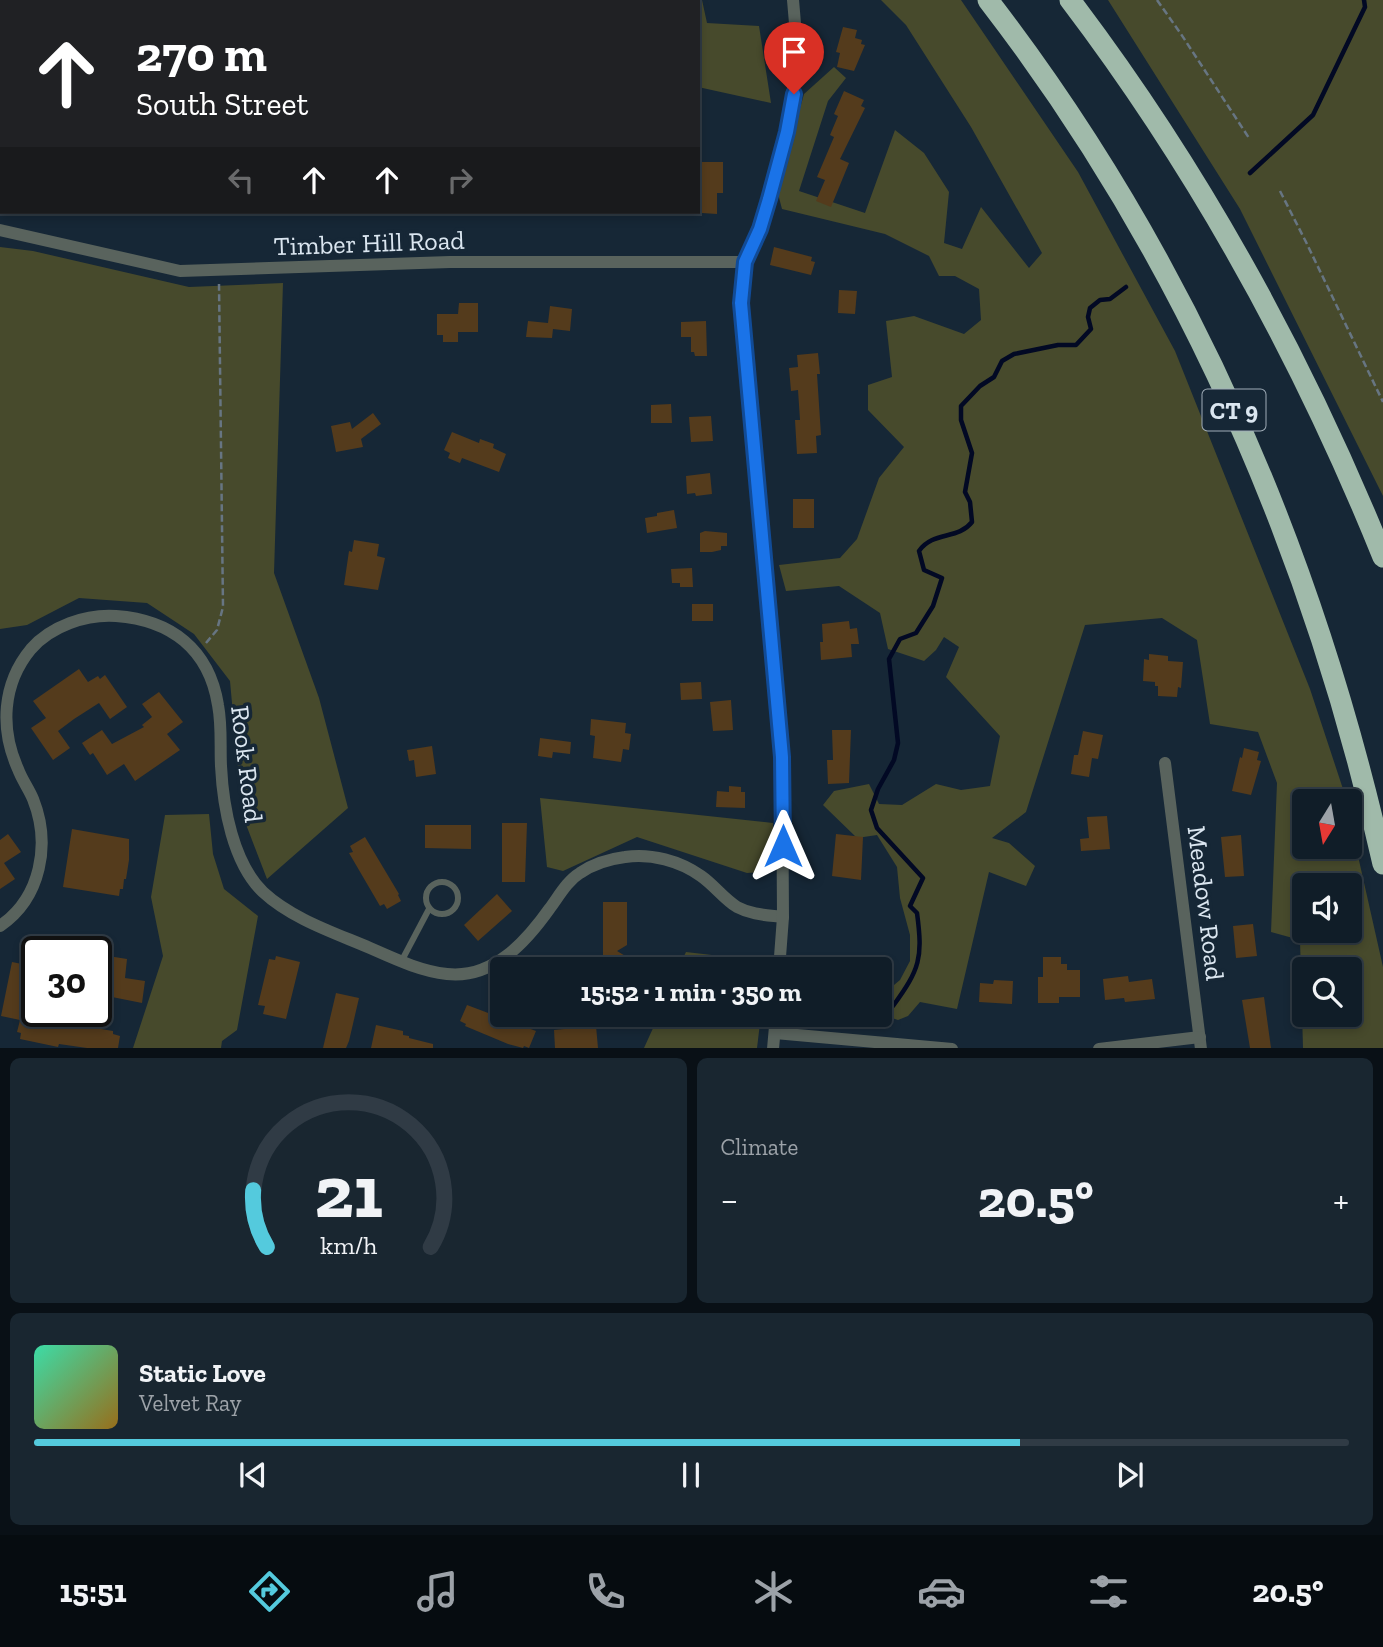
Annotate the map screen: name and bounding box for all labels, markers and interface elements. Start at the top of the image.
pin [764,22,824,94]
text: 270 m [136,25,267,84]
icon: ahead [21,28,112,119]
icon: arrive [775,33,813,71]
text: South Street [136,85,308,123]
icon: left [222,161,260,199]
icon: ahead [295,161,333,199]
icon: ahead [368,161,406,199]
icon: right [441,161,479,199]
street label: Timber Hill Road [273,224,465,262]
road number: CT 9 [1202,390,1266,430]
street label: Rook Road [224,704,270,824]
north arrow [1292,789,1362,859]
map controls [1292,789,1362,1027]
position arrow [746,809,820,883]
street label: Meadow Road [1181,824,1231,982]
button: sound [1292,873,1362,943]
speed limit sign: 30 [21,936,112,1027]
button: search [1292,957,1362,1027]
text: 15:52 · 1 min · 350 m [581,976,801,1008]
text: Climate [721,1133,798,1161]
text: 21 [314,1148,383,1236]
text: 20.5° [978,1168,1094,1230]
text: − [721,1177,738,1223]
text: + [1333,1177,1349,1223]
text: km/h [320,1229,377,1259]
text: Static Love [139,1357,266,1389]
text: Velvet Ray [139,1389,241,1417]
icon: previous [234,1456,272,1494]
icon: pause [672,1456,710,1494]
icon: next [1111,1456,1149,1494]
icon: directions [245,1567,294,1616]
icon: music [413,1567,462,1616]
icon: phone [581,1567,630,1616]
icon: climate [749,1567,798,1616]
icon: car [917,1567,966,1616]
icon: filters [1084,1567,1133,1616]
text: 15:51 [59,1572,127,1610]
text: 20.5° [1252,1572,1324,1610]

